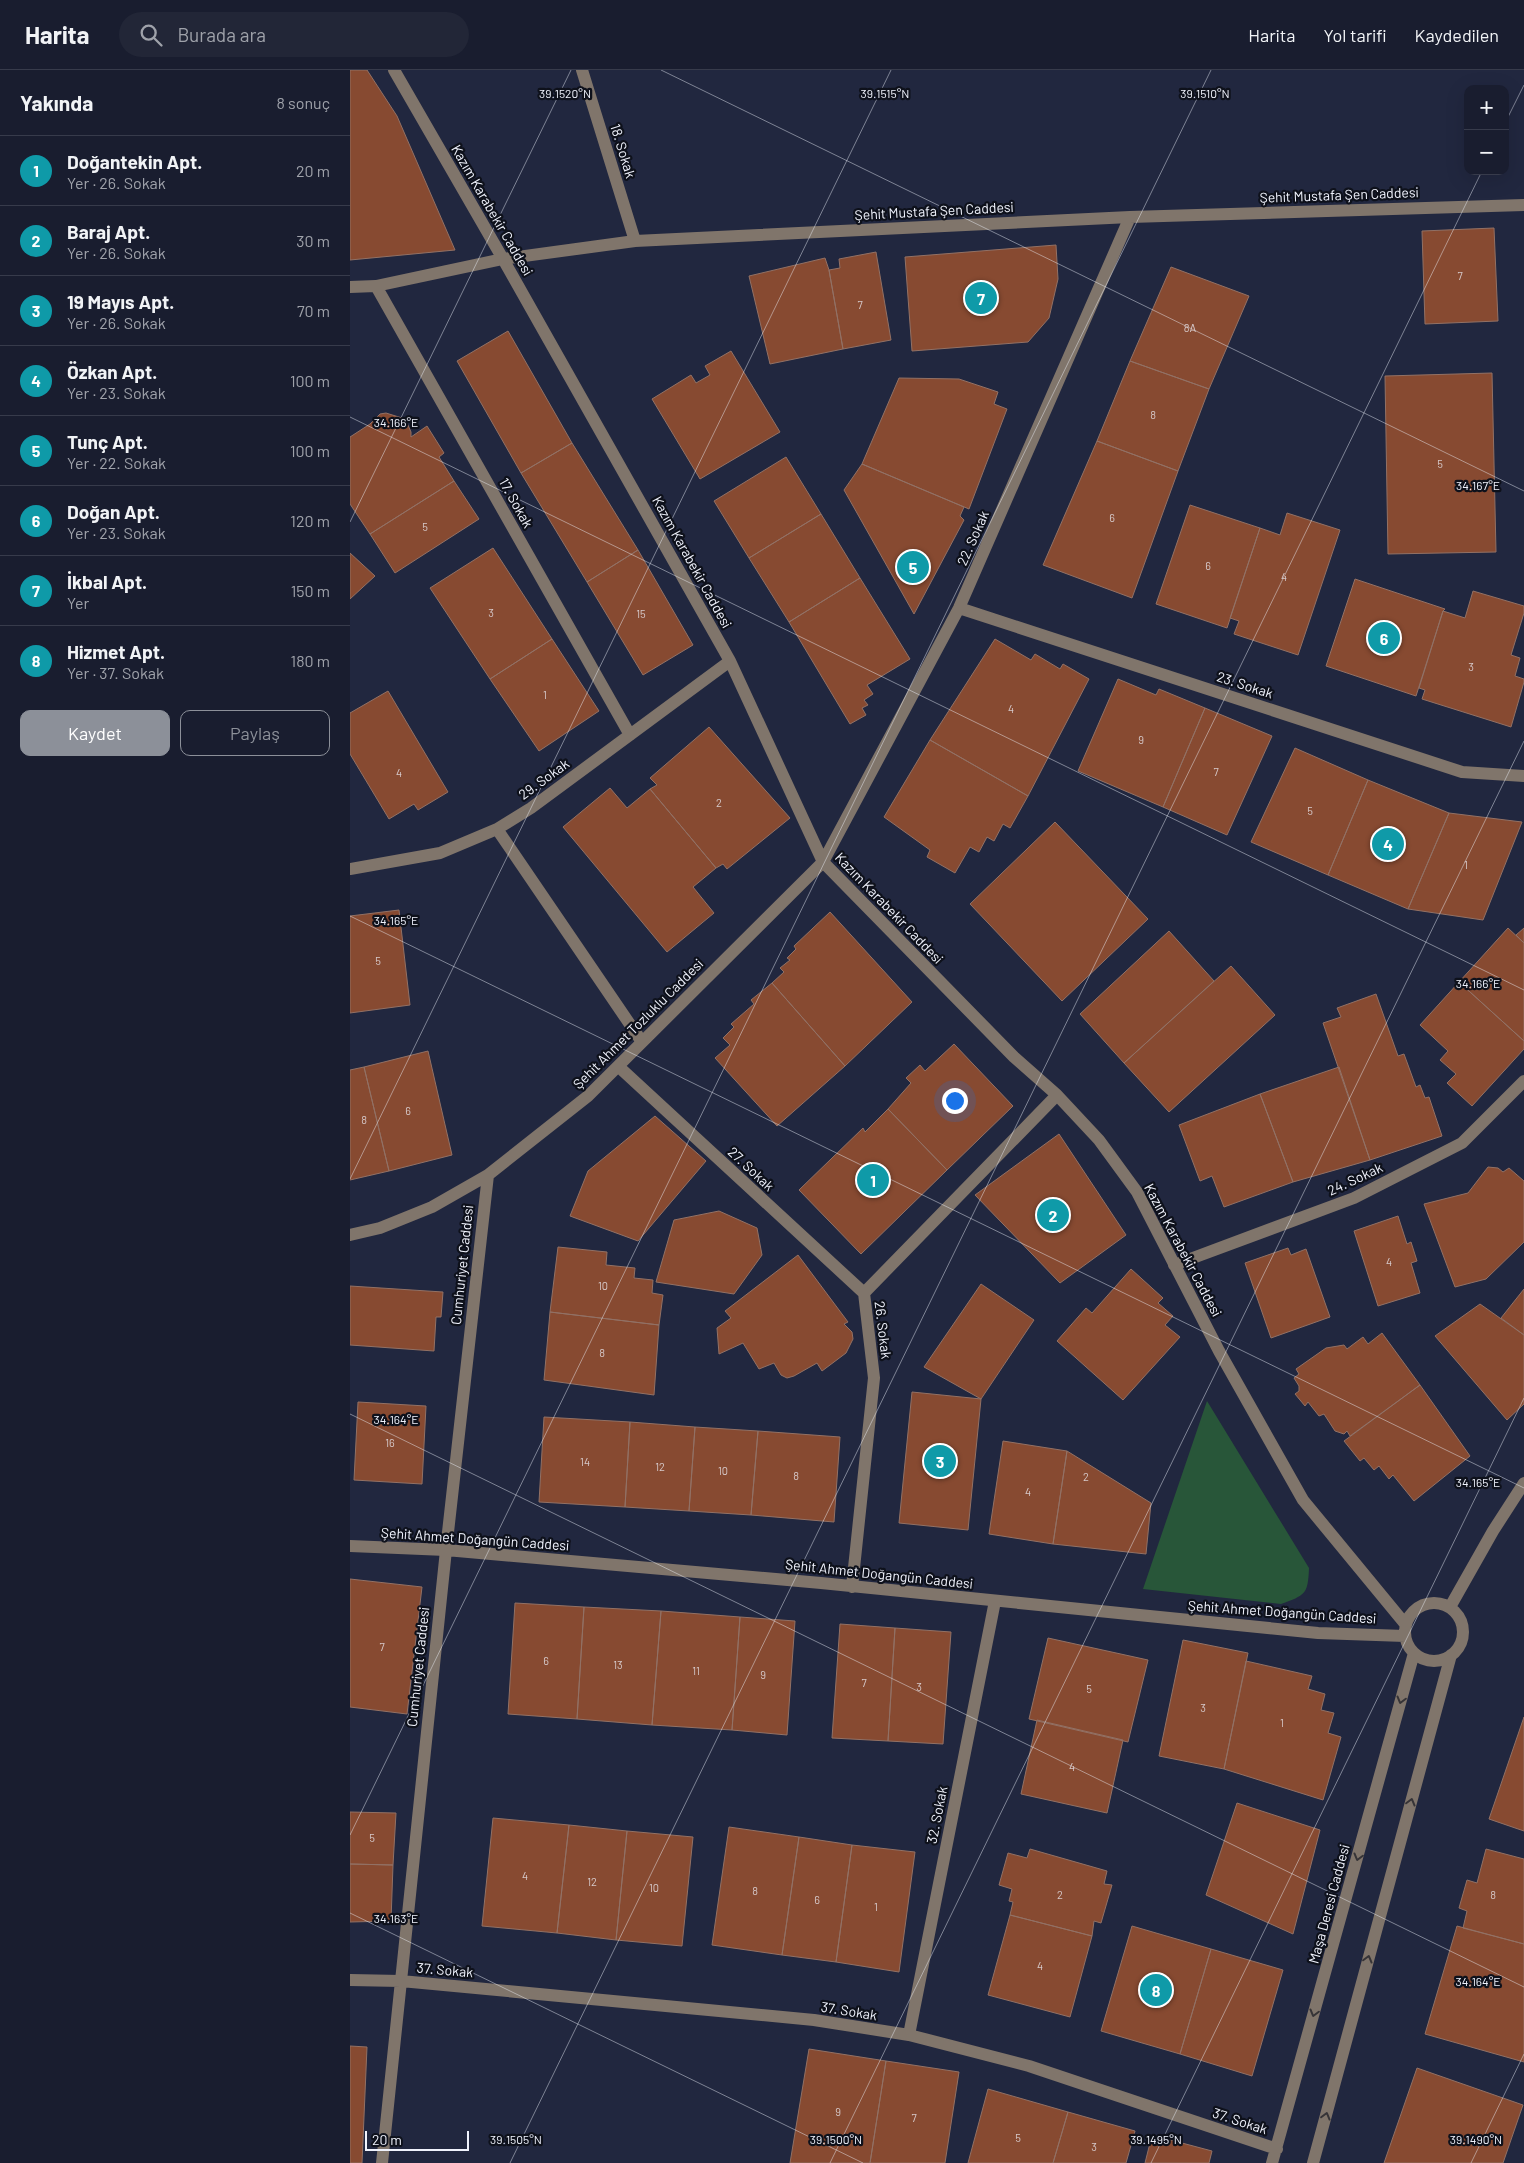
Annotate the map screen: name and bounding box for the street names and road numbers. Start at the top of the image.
street label: 18. Sokak [607,122,640,180]
street label: Kazım Karabekir Caddesi [448,141,537,278]
street label: Şehit Mustafa Şen Caddesi [1259,183,1419,206]
street label: Şehit Mustafa Şen Caddesi [854,198,1014,223]
street label: 17. Sokak [496,475,537,531]
street label: Kazım Karabekir Caddesi [649,493,736,631]
street label: 22. Sokak [953,508,992,568]
street label: 23. Sokak [1215,667,1275,702]
street label: 29. Sokak [515,755,572,803]
street label: Kazım Karabekir Caddesi [832,849,947,967]
street label: Şehit Ahmet Tozluklu Caddesi [569,955,706,1092]
street label: 27. Sokak [725,1143,778,1194]
street label: 24. Sokak [1325,1158,1385,1199]
street label: Kazım Karabekir Caddesi [1141,1180,1226,1319]
street label: Cumhuriyet Caddesi [447,1204,476,1326]
street label: 26. Sokak [872,1300,895,1360]
street label: Şehit Ahmet Doğangün Caddesi [380,1523,570,1554]
street label: Şehit Ahmet Doğangün Caddesi [784,1555,974,1592]
street label: Şehit Ahmet Doğangün Caddesi [1187,1596,1377,1627]
street label: Cumhuriyet Caddesi [403,1606,432,1728]
street label: 32. Sokak [923,1785,950,1845]
street label: Maşa Deresi Caddesi [1304,1842,1353,1965]
street label: 37. Sokak [416,1959,474,1980]
street label: 37. Sokak [820,1998,878,2023]
street label: 37. Sokak [1211,2104,1270,2137]

